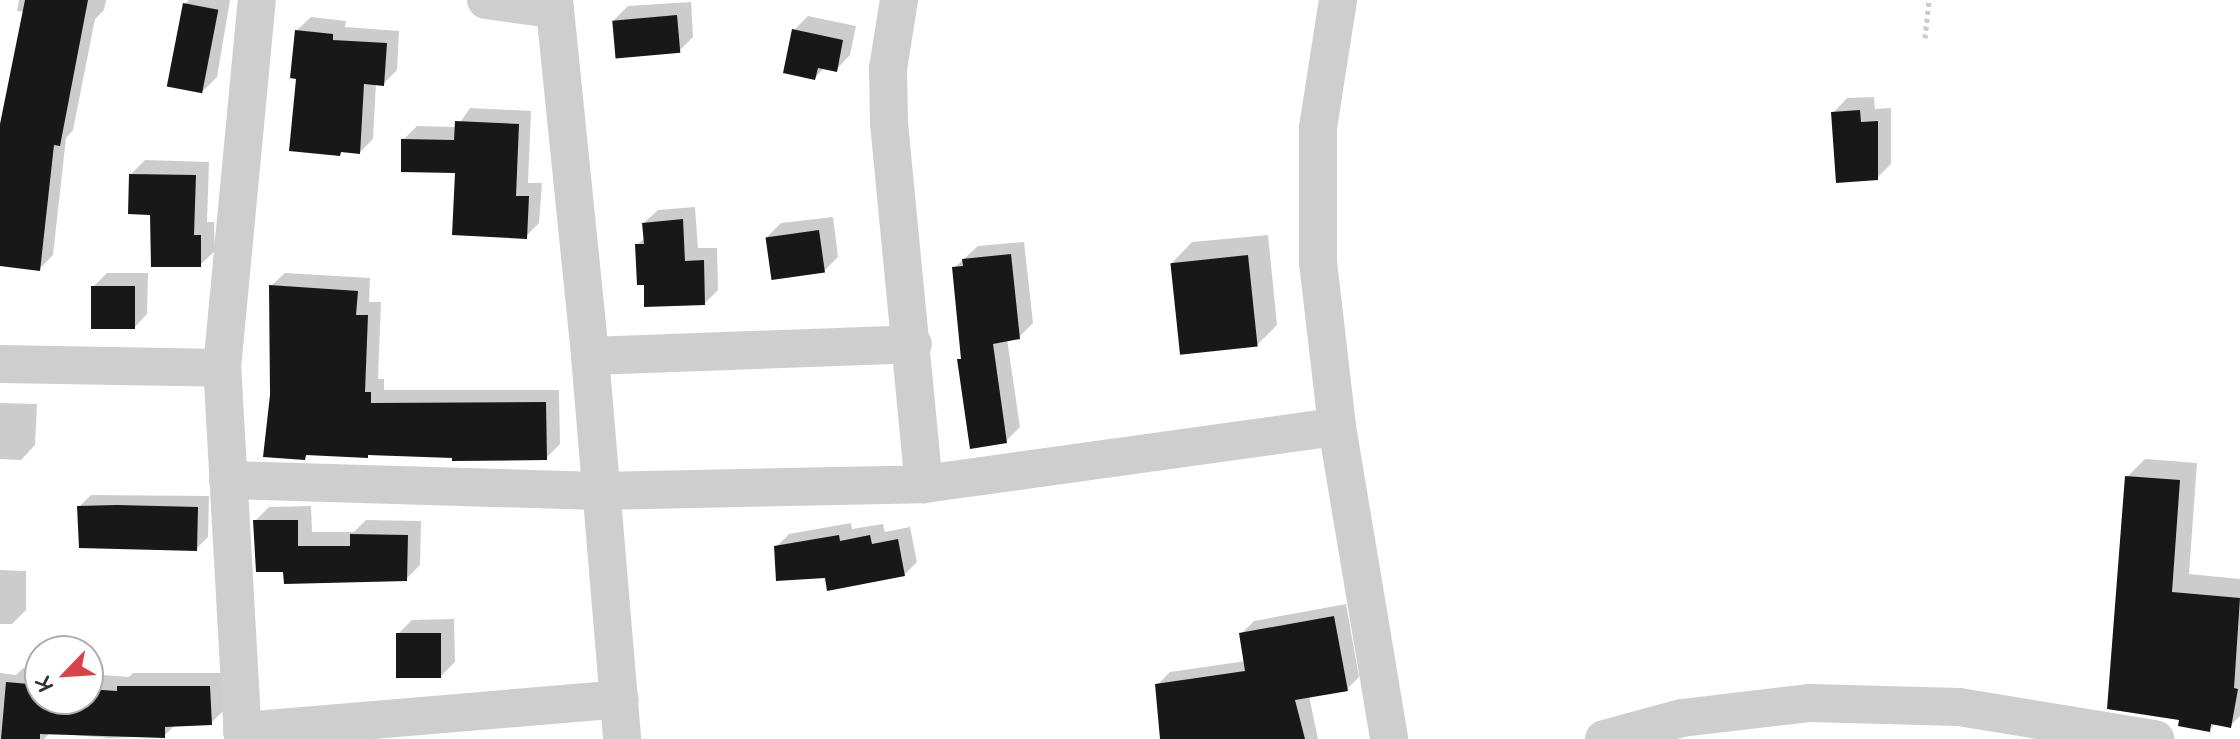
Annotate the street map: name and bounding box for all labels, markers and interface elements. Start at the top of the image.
north arrow [24,635,104,715]
text: K [28,672,60,697]

